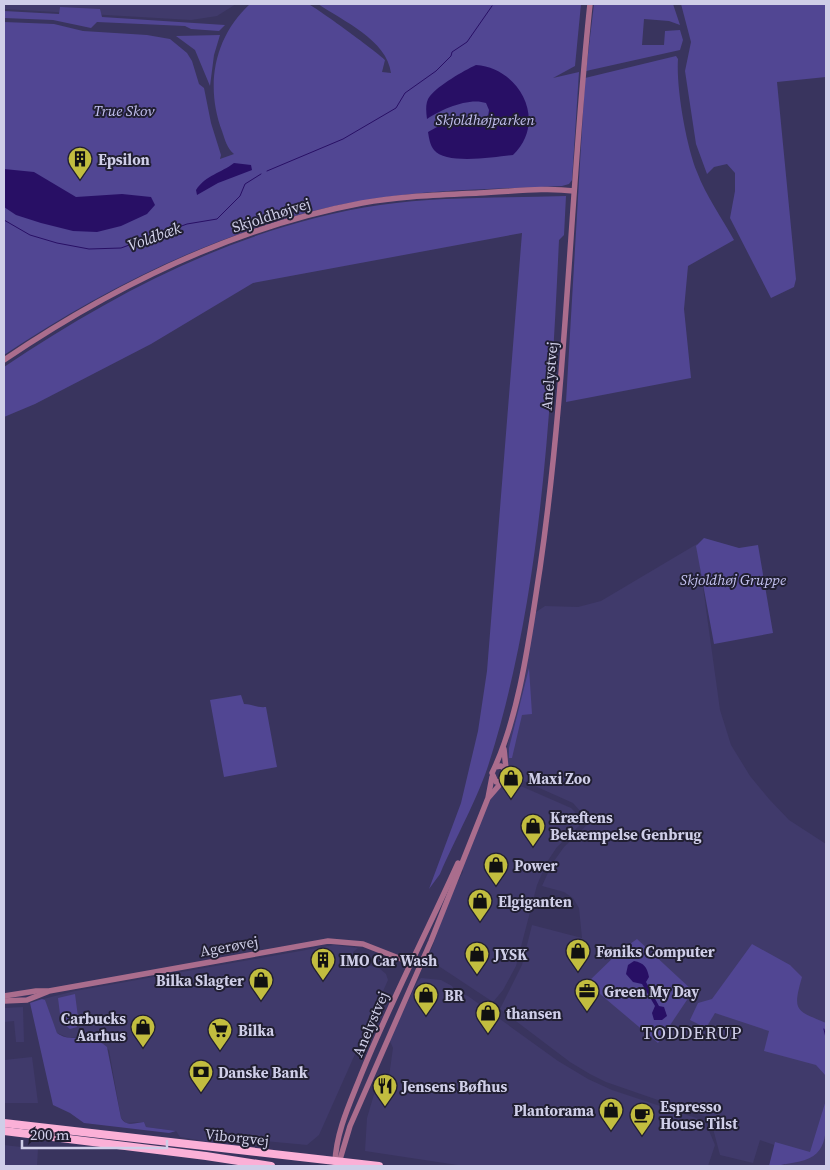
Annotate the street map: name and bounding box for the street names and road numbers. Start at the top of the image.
street label: Skjoldhøjvej [229,192,313,238]
street label: Anelystvej [536,341,562,411]
street label: Agerøvej [198,931,260,961]
street label: Anelystvej [347,988,393,1060]
street label: Viborgvej [204,1123,270,1151]

